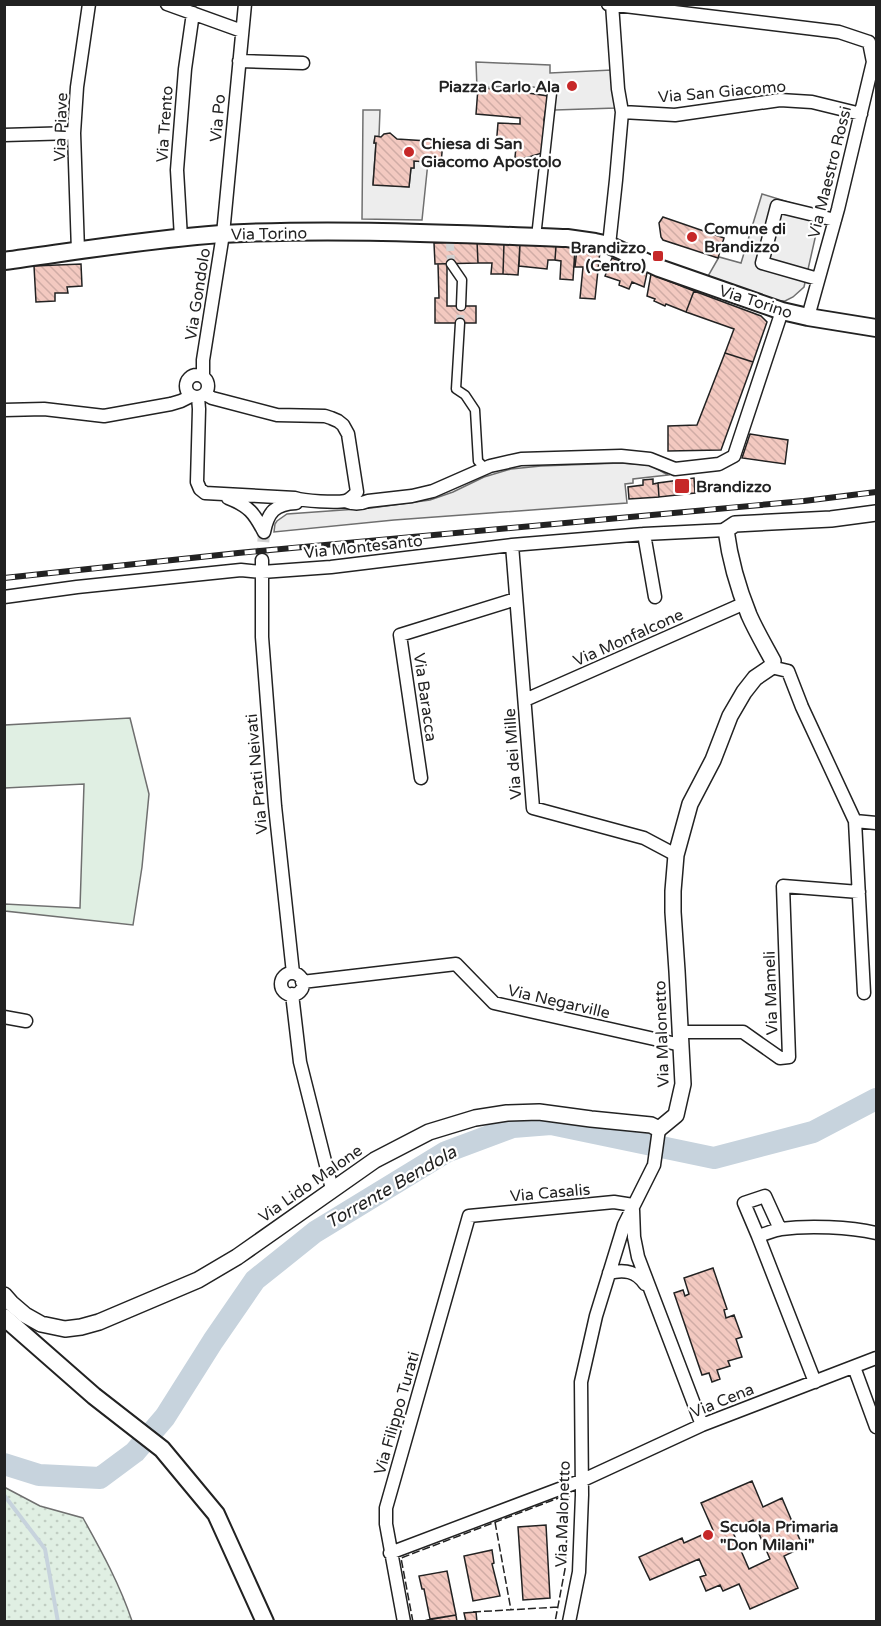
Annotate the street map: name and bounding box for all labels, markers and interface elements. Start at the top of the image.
street label: Via San Giacomo [657,76,787,108]
place label: Piazza Carlo Ala [438,77,560,97]
marker: Piazza Carlo Ala [565,79,579,93]
street label: Via Trento [152,85,178,163]
street label: Via Piave [50,92,72,162]
street label: Via Po [206,93,230,143]
street label: Via Maestro Rossi [804,104,856,240]
place label: Chiesa di San Giacomo Apostolo [421,134,562,172]
marker: Chiesa di San Giacomo Apostolo [402,145,416,159]
place label: Comune di Brandizzo [704,219,786,257]
street label: Via Torino [231,223,307,245]
marker: Comune di Brandizzo [685,230,699,244]
place label: Brandizzo (Centro) [570,238,646,276]
street label: Via Gondolo [181,247,215,342]
marker: Brandizzo (Centro) [651,249,665,263]
street label: Via Torino [716,281,795,323]
marker: Brandizzo [673,477,691,495]
place label: Brandizzo [696,477,772,497]
street label: Via Montesanto [303,531,424,563]
street label: Via Monfalcone [570,605,687,671]
street label: Via Baracca [409,652,441,743]
street label: Via dei Mille [500,708,526,800]
street label: Via Prati Neivati [242,713,272,835]
street label: Via Mameli [760,951,782,1035]
street label: Via Negarville [506,980,612,1023]
street label: Via Malonetto [650,980,674,1088]
water label: Torrente Bendola [322,1140,461,1233]
street label: Via Lido Malone [255,1141,366,1227]
street label: Via Casalis [509,1180,591,1206]
street label: Via Filippo Turati [370,1349,424,1477]
street label: Via Cena [688,1379,757,1423]
street label: Via Malonetto [551,1460,575,1568]
place label: Scuola Primaria "Don Milani" [720,1517,839,1555]
marker: Scuola Primaria "Don Milani" [701,1528,715,1542]

